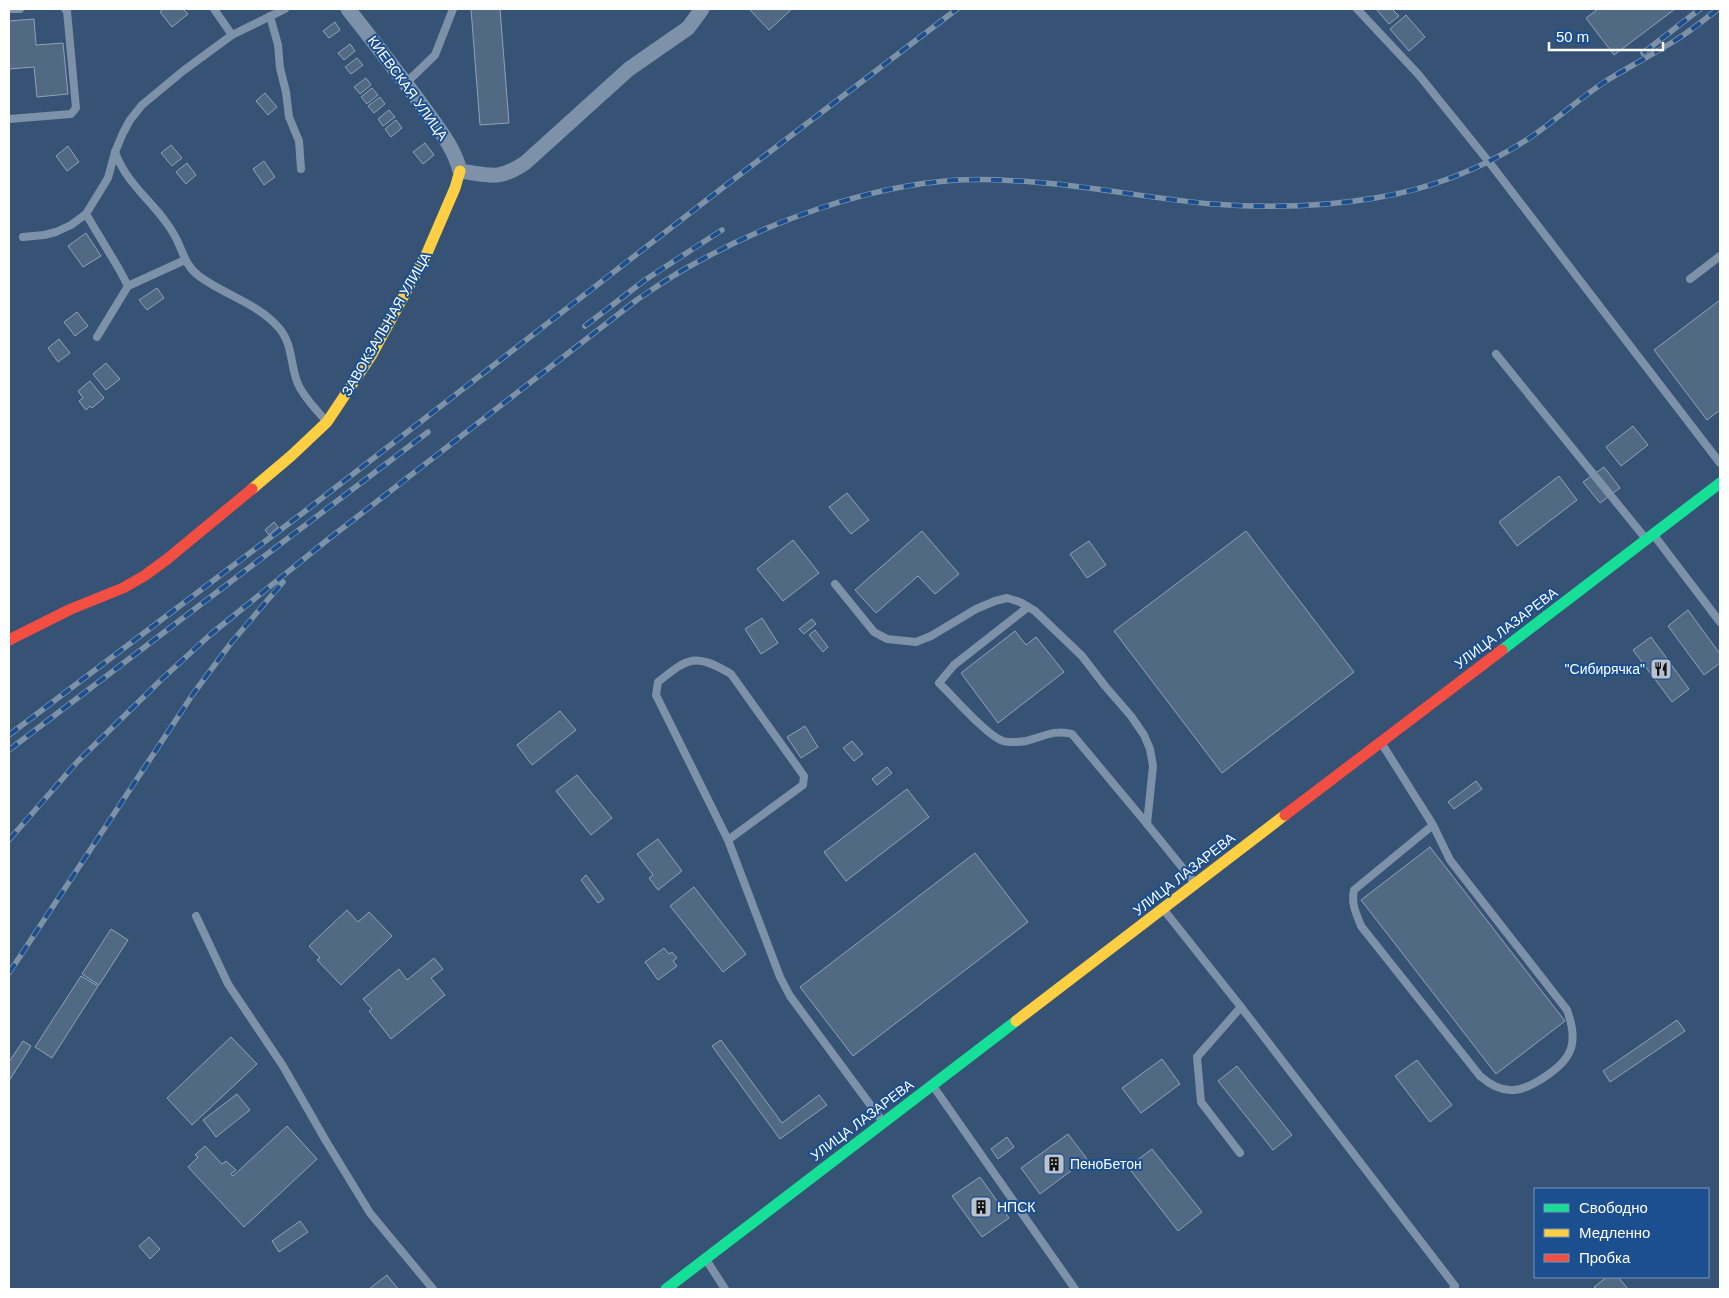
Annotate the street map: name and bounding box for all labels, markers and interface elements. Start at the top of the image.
scale bar [1549,20,1663,52]
text: 50 m [1556,28,1589,45]
street label: КИЕВСКАЯ УЛИЦА [365,33,452,144]
street label: ЗАВОКЗАЛЬНАЯ УЛИЦА [338,249,434,399]
street label: УЛИЦА ЛАЗАРЕВА [1452,584,1561,672]
restaurant icon: "Сибирячка" [1649,657,1673,681]
place label: "Сибирячка" [1565,661,1645,677]
street label: УЛИЦА ЛАЗАРЕВА [1130,829,1238,919]
street label: УЛИЦА ЛАЗАРЕВА [808,1076,917,1164]
building icon: ПеноБетон [1042,1152,1066,1176]
place label: ПеноБетон [1070,1156,1142,1172]
legend [1534,1188,1709,1278]
building icon: НПСК [969,1195,993,1219]
place label: НПСК [997,1199,1036,1215]
text: Свободно [1579,1199,1648,1216]
text: Медленно [1579,1224,1650,1241]
text: Пробка [1579,1249,1631,1266]

